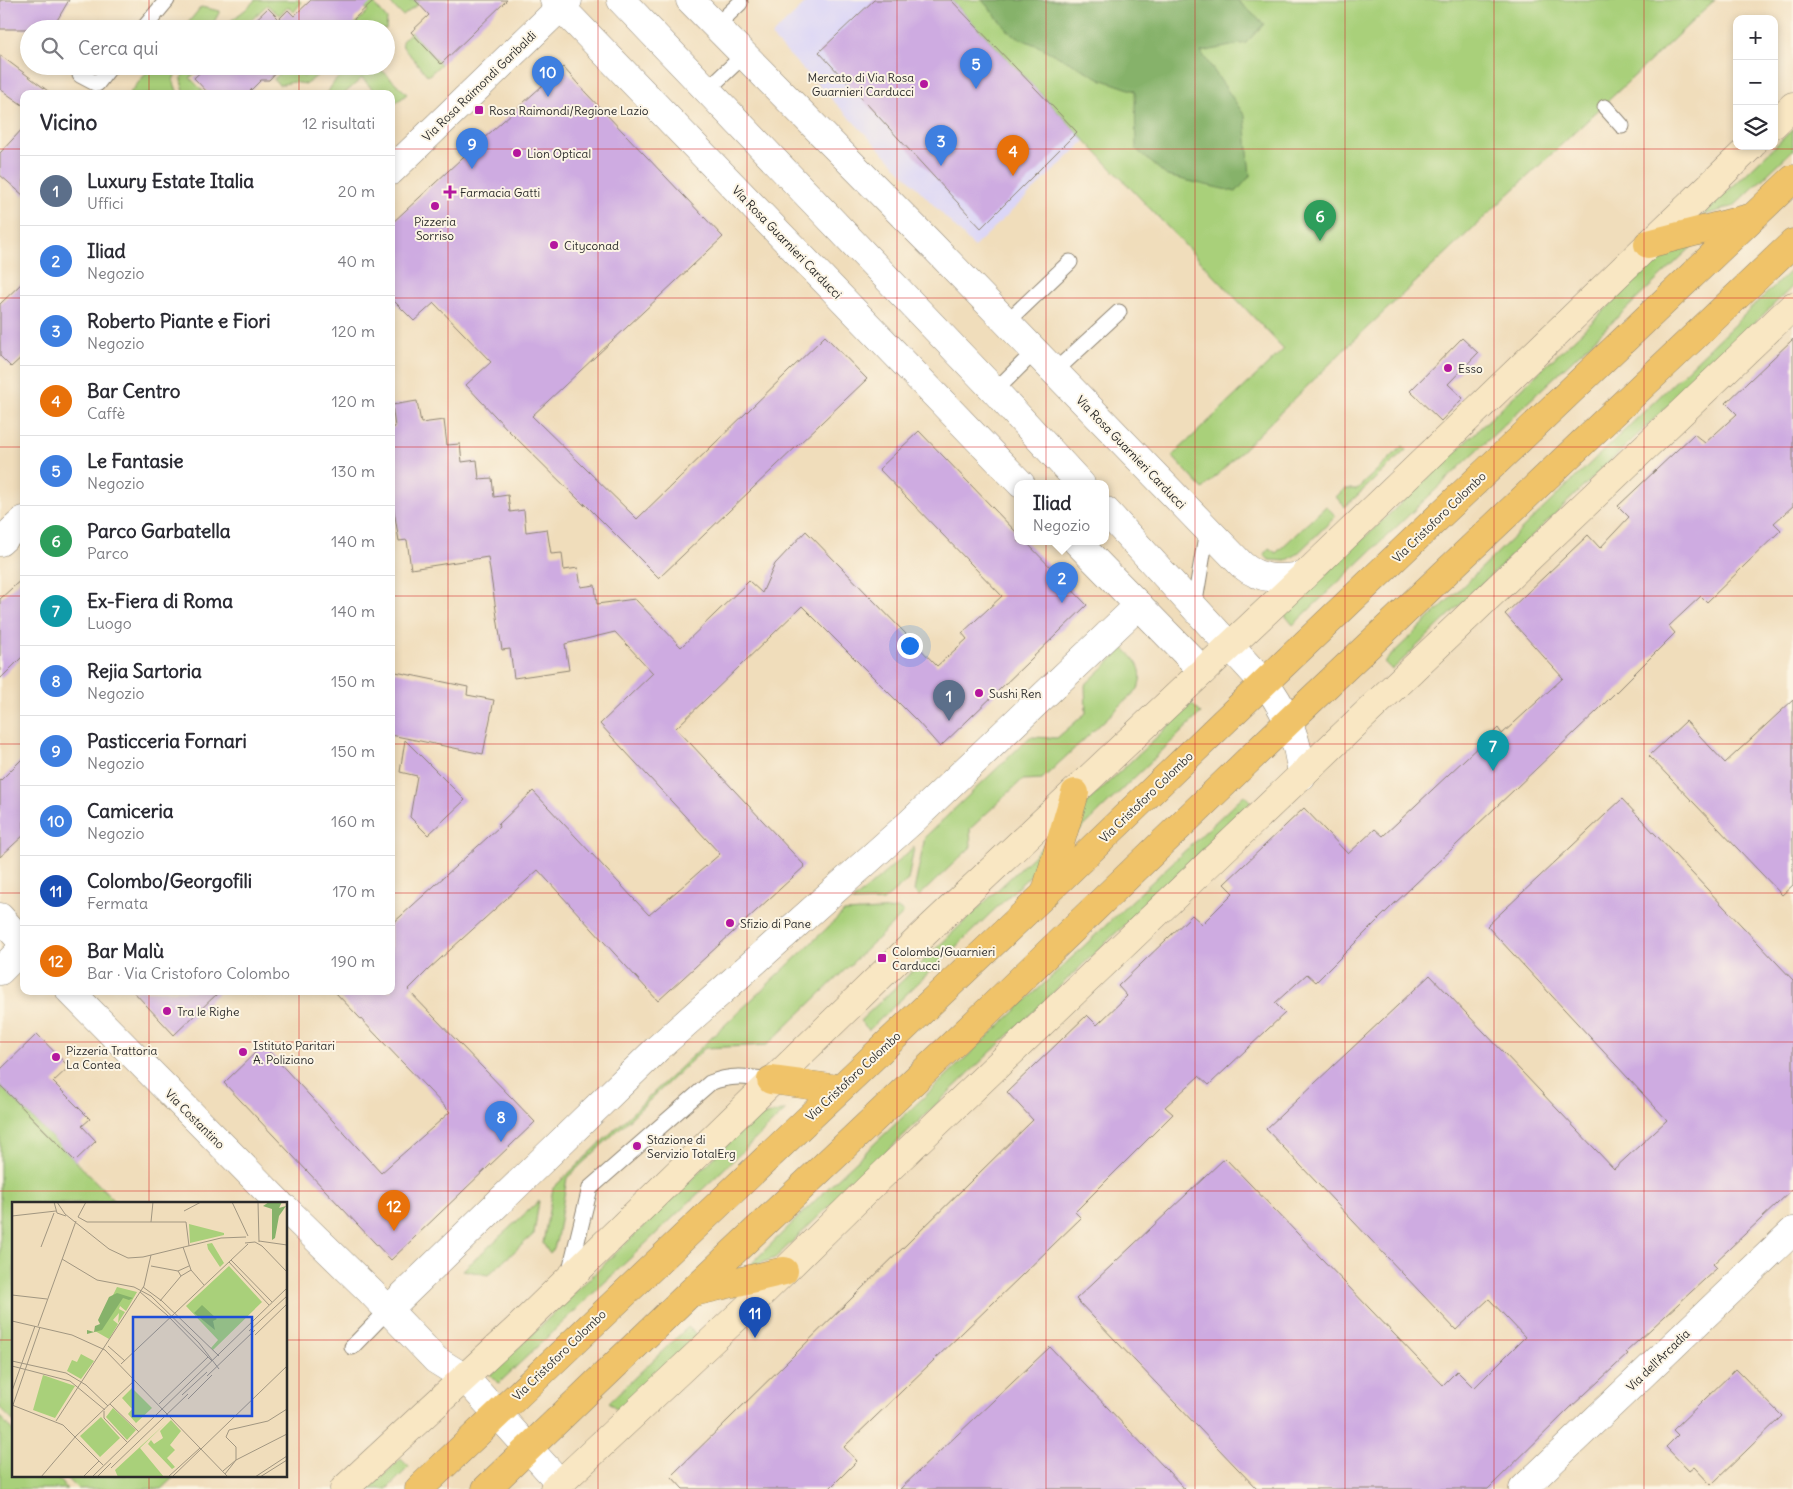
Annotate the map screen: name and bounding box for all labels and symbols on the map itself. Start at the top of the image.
street label: Via Rosa Raimondi Garibaldi [419,28,539,144]
pin: 5 [960,48,992,89]
pin: 10 [532,56,564,97]
place label: Mercato di Via Rosa Guarnieri Carducci [807,70,914,99]
marker: Mercato di Via Rosa Guarnieri Carducci [918,78,930,90]
place label: Rosa Raimondi/Regione Lazio [489,103,649,118]
marker: Rosa Raimondi/Regione Lazio [473,104,485,116]
pin: 3 [925,125,957,166]
pin: 9 [456,128,488,169]
pin: 4 [997,135,1029,176]
place label: Lion Optical [527,146,591,161]
marker: Lion Optical [511,147,523,159]
street label: Via Rosa Guarnieri Carducci [729,182,845,302]
place label: Farmacia Gatti [460,185,540,200]
marker: Farmacia Gatti [444,186,456,198]
marker: Pizzeria Sorriso [429,200,441,212]
pin: 6 [1304,200,1336,241]
place label: Pizzeria Sorriso [414,214,456,243]
place label: Cityconad [564,238,619,253]
marker: Cityconad [548,239,560,251]
place label: Esso [1458,361,1483,376]
marker: Esso [1442,362,1454,374]
street label: Via Rosa Guarnieri Carducci [1073,392,1189,512]
street label: Via Cristoforo Colombo [1389,468,1489,566]
pin: 2 [1046,562,1078,603]
your location [897,633,923,659]
pin: 1 [933,680,965,721]
place label: Sushi Ren [989,686,1041,701]
marker: Sushi Ren [973,687,985,699]
pin: 7 [1477,730,1509,771]
street label: Via Cristoforo Colombo [1096,748,1196,846]
place label: Sfizio di Pane [740,916,811,931]
marker: Sfizio di Pane [724,917,736,929]
place label: Colombo/Guarnieri Carducci [892,944,995,973]
marker: Colombo/Guarnieri Carducci [876,952,888,964]
place label: Tra le Righe [177,1004,239,1019]
marker: Tra le Righe [161,1005,173,1017]
street label: Via Cristoforo Colombo [802,1028,904,1124]
place label: Istituto Paritari A. Poliziano [253,1038,335,1067]
place label: Pizzeria Trattoria La Contea [66,1043,157,1072]
marker: Istituto Paritari A. Poliziano [237,1046,249,1058]
marker: Pizzeria Trattoria La Contea [50,1051,62,1063]
street label: Via Costantino [162,1086,228,1152]
pin: 8 [485,1101,517,1142]
place label: Stazione di Servizio TotalErg [647,1132,736,1161]
marker: Stazione di Servizio TotalErg [631,1140,643,1152]
pin: 12 [378,1190,410,1231]
inset map [12,1202,288,1476]
pin: 11 [739,1297,771,1338]
street label: Via Cristoforo Colombo [509,1306,609,1404]
street label: Via dell'Arcadia [1623,1326,1693,1394]

